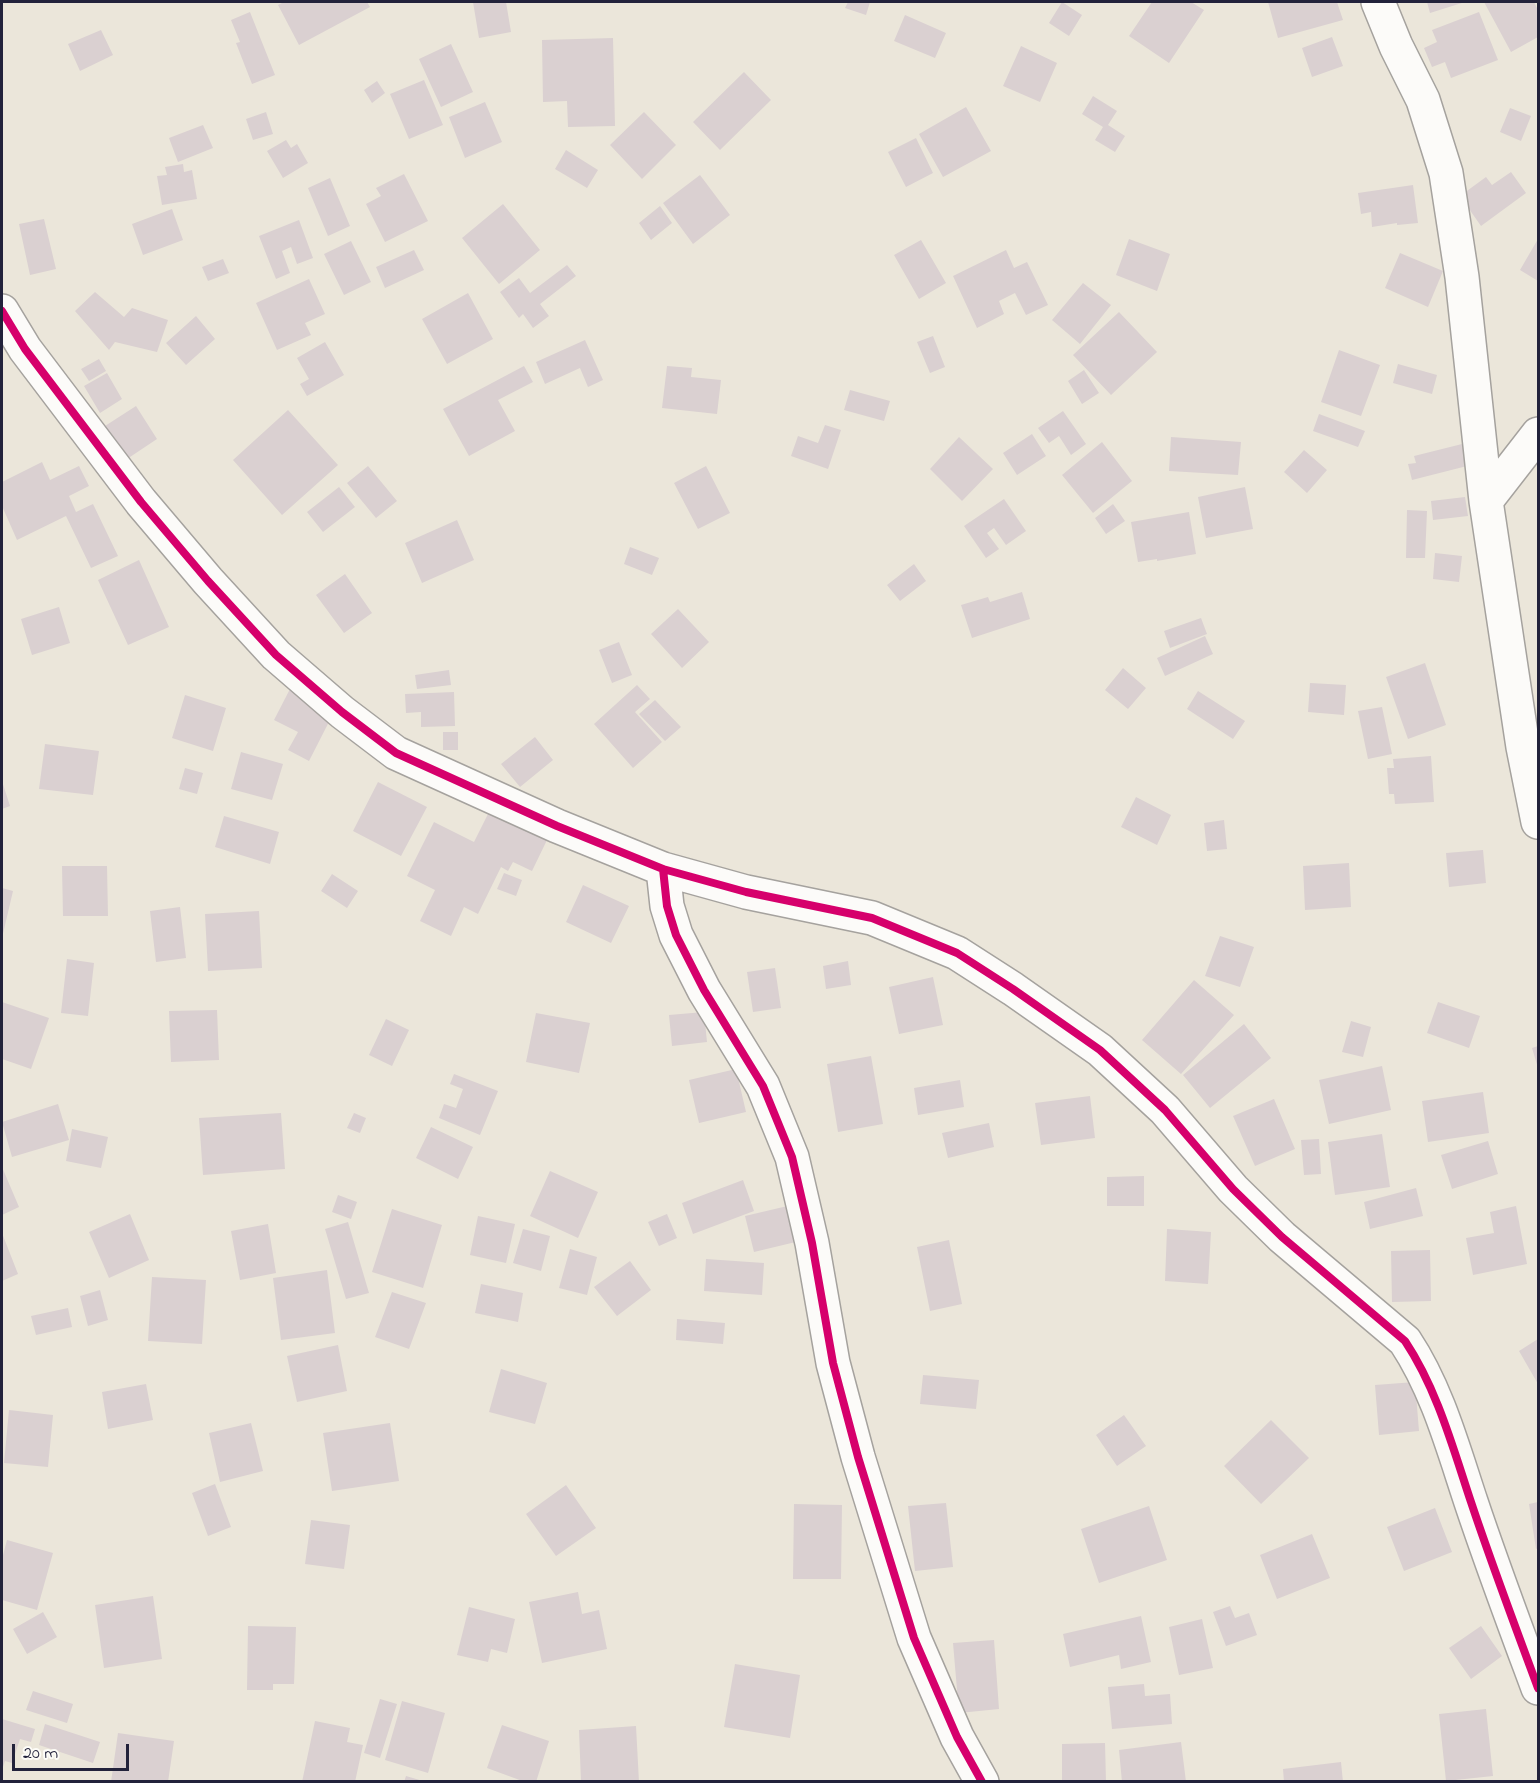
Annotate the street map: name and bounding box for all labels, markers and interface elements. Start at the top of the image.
scale bar [15,1732,132,1770]
text: 20 m [23,1741,58,1767]

